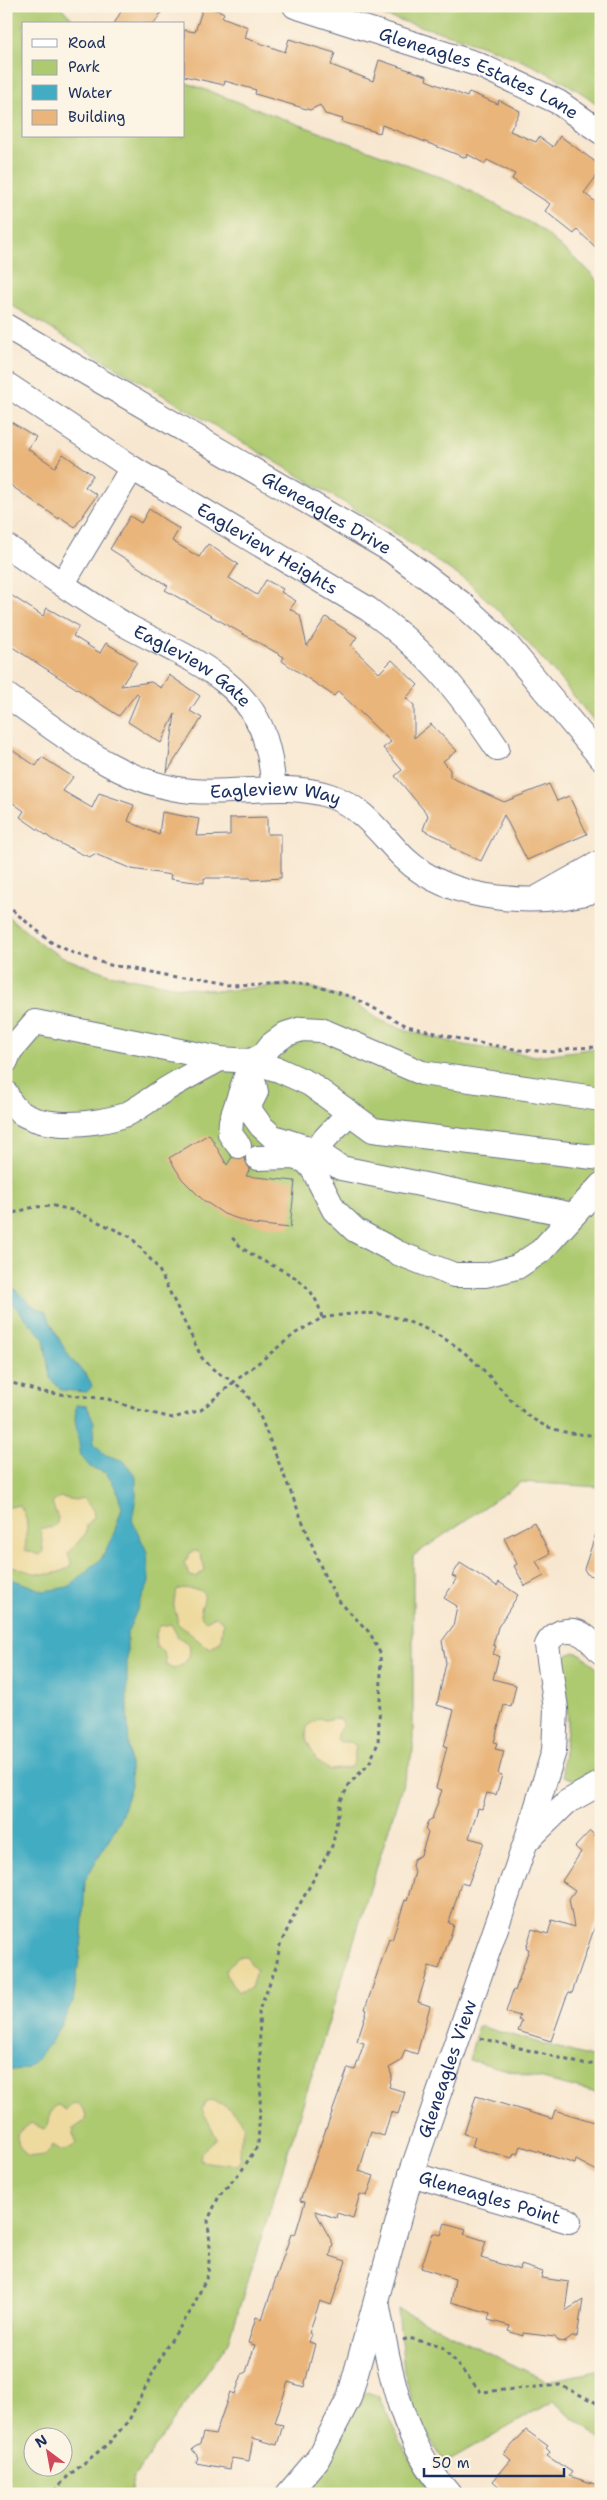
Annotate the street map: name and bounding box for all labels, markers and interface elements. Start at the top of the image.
legend [22,22,185,138]
street label: Gleneagles Estates Lane [376,22,584,125]
text: Road [68,33,106,53]
text: Park [68,57,100,77]
text: Water [68,83,112,103]
text: Building [68,107,125,127]
street label: Gleneagles Drive [257,466,396,560]
street label: Eagleview Heights [192,497,342,600]
street label: Eagleview Gate [129,619,257,712]
street label: Eagleview Way [210,777,345,811]
street label: Gleneagles View [412,1996,482,2141]
street label: Gleneagles Point [416,2165,563,2230]
north arrow [22,2428,72,2478]
text: N [32,2430,51,2452]
scale bar [424,2445,564,2477]
text: 50 m [432,2453,470,2473]

